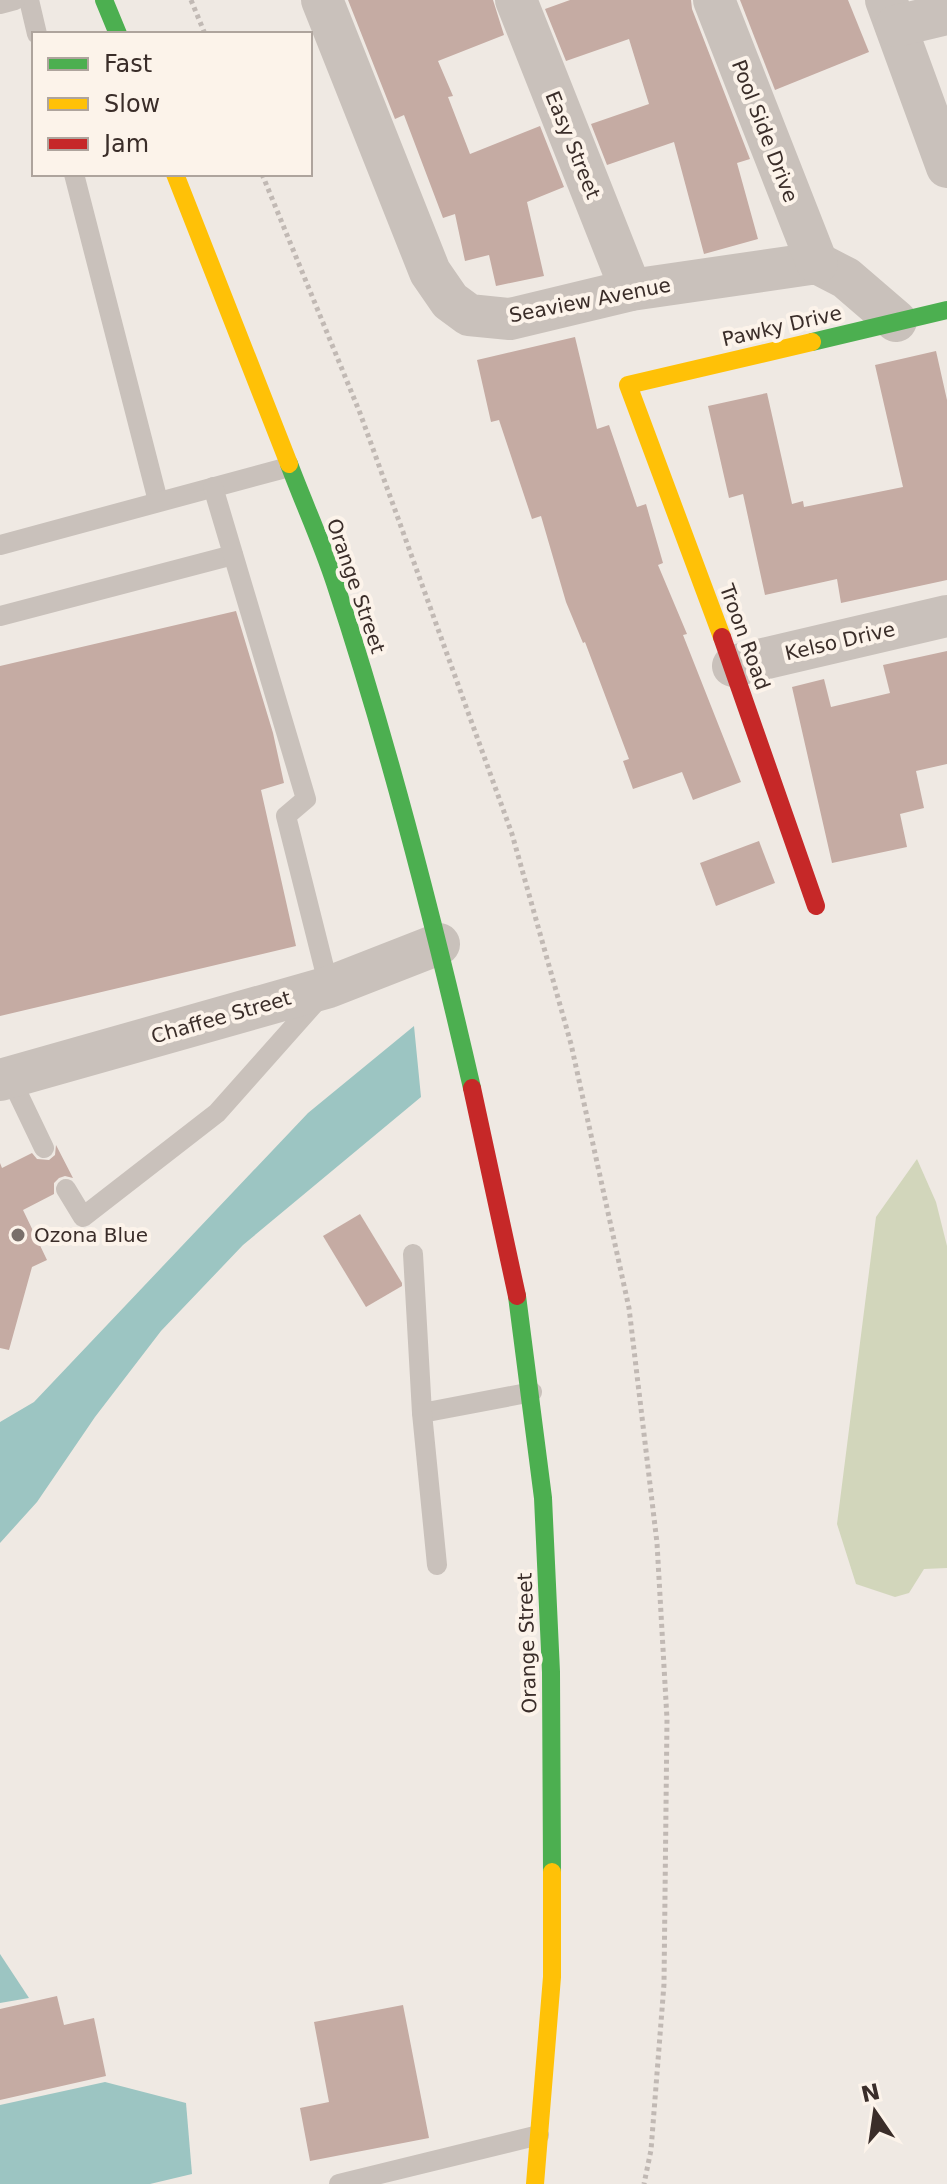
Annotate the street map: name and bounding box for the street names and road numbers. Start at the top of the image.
street label: Pool Side Drive [727,56,803,206]
street label: Easy Street [540,88,606,203]
street label: Seaview Avenue [507,273,673,327]
street label: Pawky Drive [720,301,844,351]
street label: Orange Street [322,515,390,657]
street label: Troon Road [714,580,775,693]
street label: Kelso Drive [783,617,897,665]
street label: Chaffee Street [148,986,294,1048]
street label: Orange Street [513,1572,541,1714]

